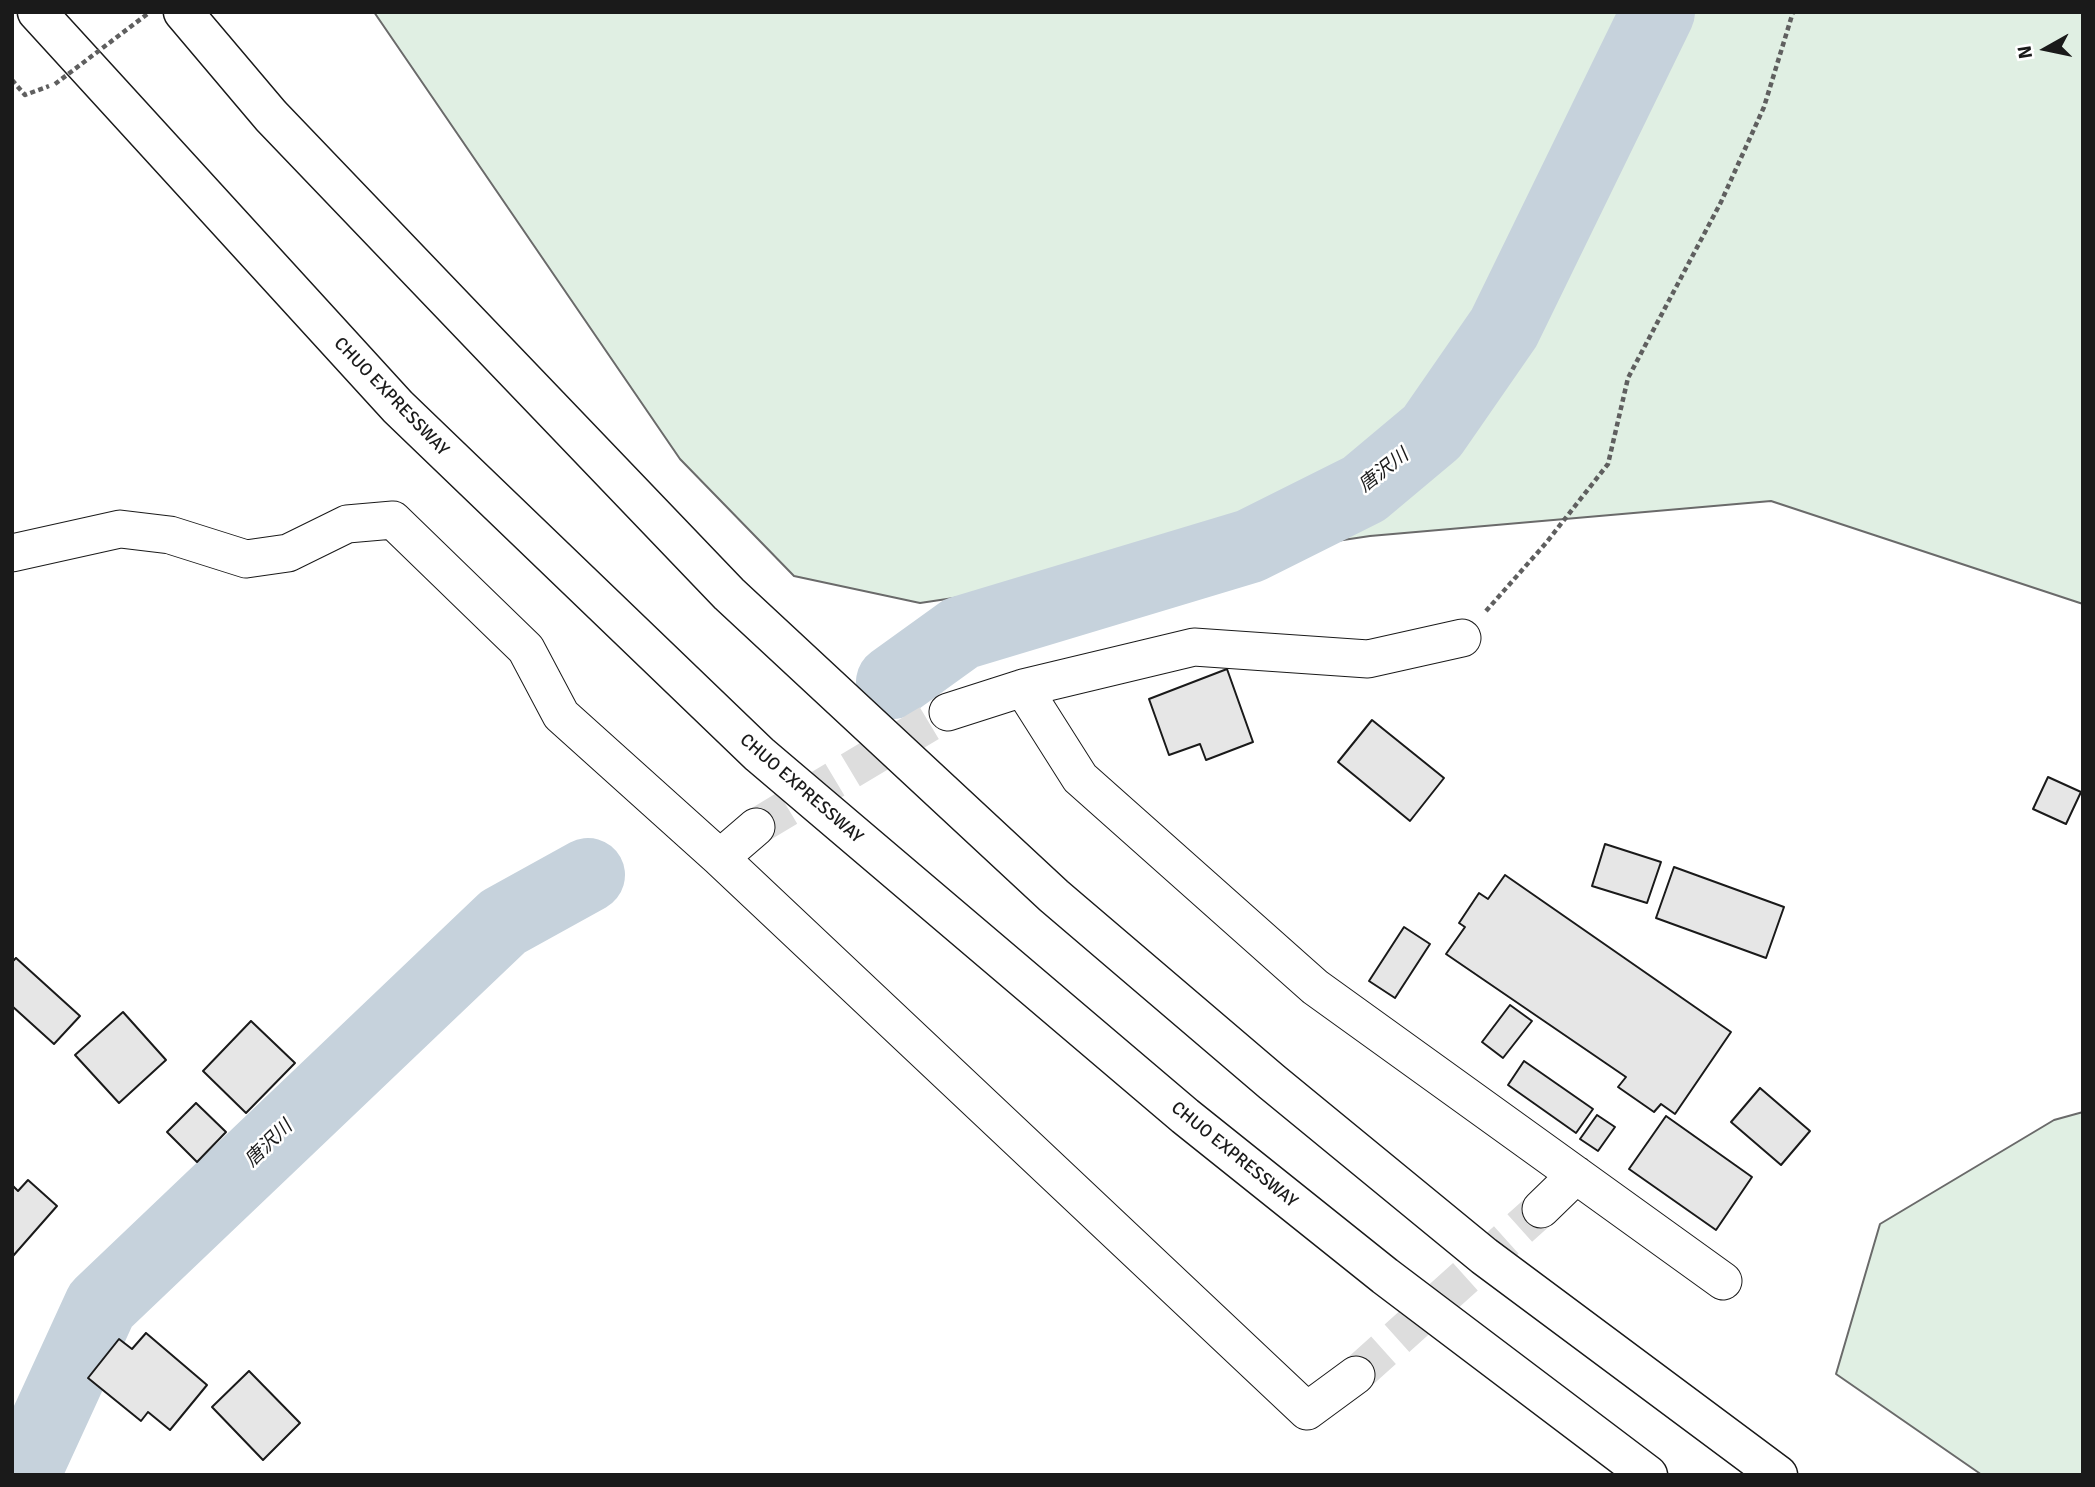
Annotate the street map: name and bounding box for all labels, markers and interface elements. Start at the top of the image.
north arrow [2011,14,2081,84]
text: N [2012,44,2038,61]
street label: CHUO EXPRESSWAY [329,333,453,461]
water label: 唐沢川 [1355,444,1413,498]
street label: CHUO EXPRESSWAY [735,730,867,848]
street label: CHUO EXPRESSWAY [1167,1097,1301,1213]
water label: 唐沢川 [241,1116,297,1172]

